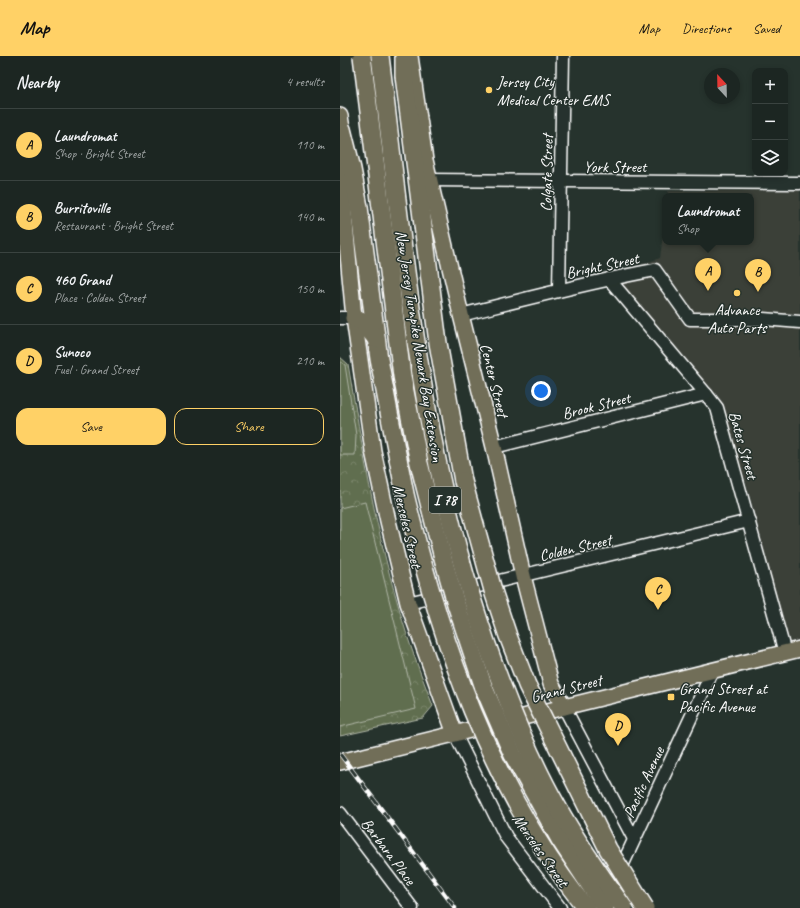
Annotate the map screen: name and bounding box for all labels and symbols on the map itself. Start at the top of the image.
north arrow [704,68,740,104]
place label: Jersey City Medical Center EMS [496,72,611,110]
marker: Jersey City Medical Center EMS [484,85,494,95]
street label: Colgate Street [536,132,558,212]
street label: York Street [584,157,648,177]
street label: New Jersey Turnpike Newark Bay Extension [391,229,447,464]
street label: Bright Street [564,248,642,283]
pin: A [695,258,721,291]
pin: B [745,259,771,292]
marker: Advance Auto Parts [732,288,742,298]
place label: Advance Auto Parts [708,300,768,338]
street label: Center Street [475,341,513,422]
your location [531,381,551,401]
street label: Brook Street [560,387,634,424]
street label: Bates Street [724,409,763,483]
street label: Merseles Street [388,483,427,571]
road number: I 78 [429,487,461,513]
street label: Colden Street [537,529,616,566]
pin: C [645,577,671,610]
street label: Grand Street [529,670,606,707]
place label: Grand Street at Pacific Avenue [679,679,769,717]
marker: Grand Street at Pacific Avenue [666,692,676,702]
pin: D [605,713,631,746]
street label: Pacific Avenue [619,742,670,821]
street label: Merseles Street [508,810,574,892]
street label: Barbara Place [357,814,421,890]

